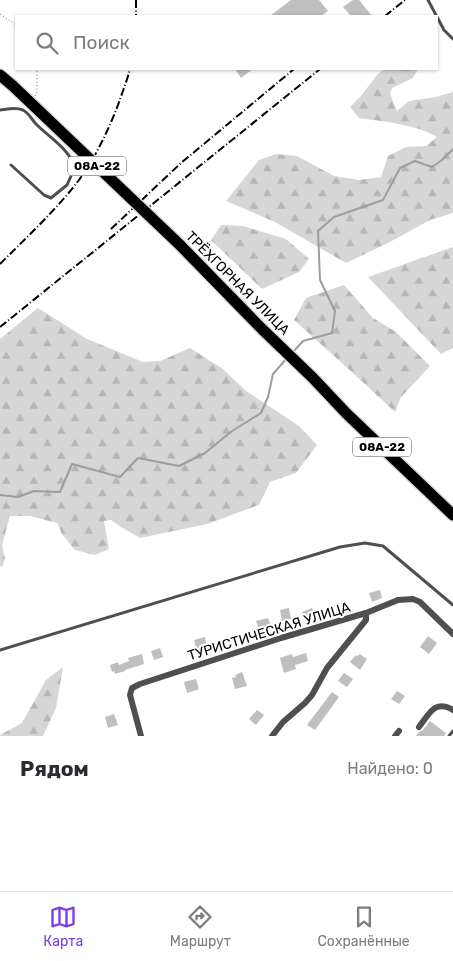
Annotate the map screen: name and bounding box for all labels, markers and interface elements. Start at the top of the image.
search box [15,15,438,70]
icon: search [33,29,61,57]
text: Поиск [73,31,130,54]
road number: 08А-22 [68,157,126,176]
street label: ТРЁХГОРНАЯ УЛИЦА [182,227,294,339]
road number: 08А-22 [353,438,411,457]
street label: ТУРИСТИЧЕСКАЯ УЛИЦА [186,598,353,664]
text: Рядом [20,756,89,781]
text: Найдено: 0 [347,759,433,778]
tab: Карта [43,903,83,950]
tab: Маршрут [170,903,231,950]
tab: Сохранённые [318,903,410,950]

